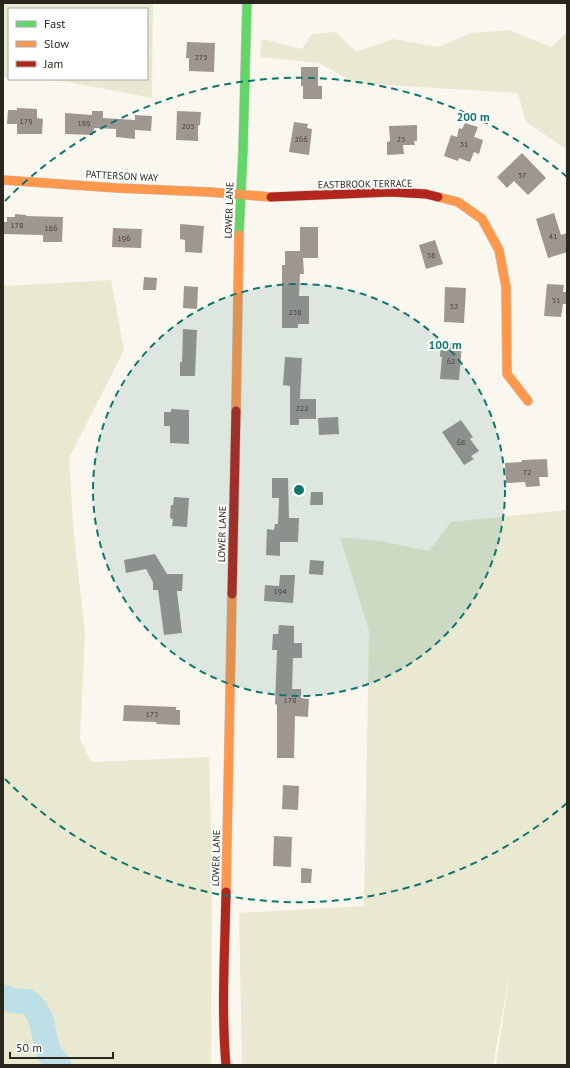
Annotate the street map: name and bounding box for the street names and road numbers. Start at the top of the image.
street label: PATTERSON WAY [85,168,159,184]
street label: EASTBROOK TERRACE [318,177,412,191]
street label: LOWER LANE [222,181,236,239]
street label: LOWER LANE [215,506,229,562]
street label: LOWER LANE [209,830,223,886]

